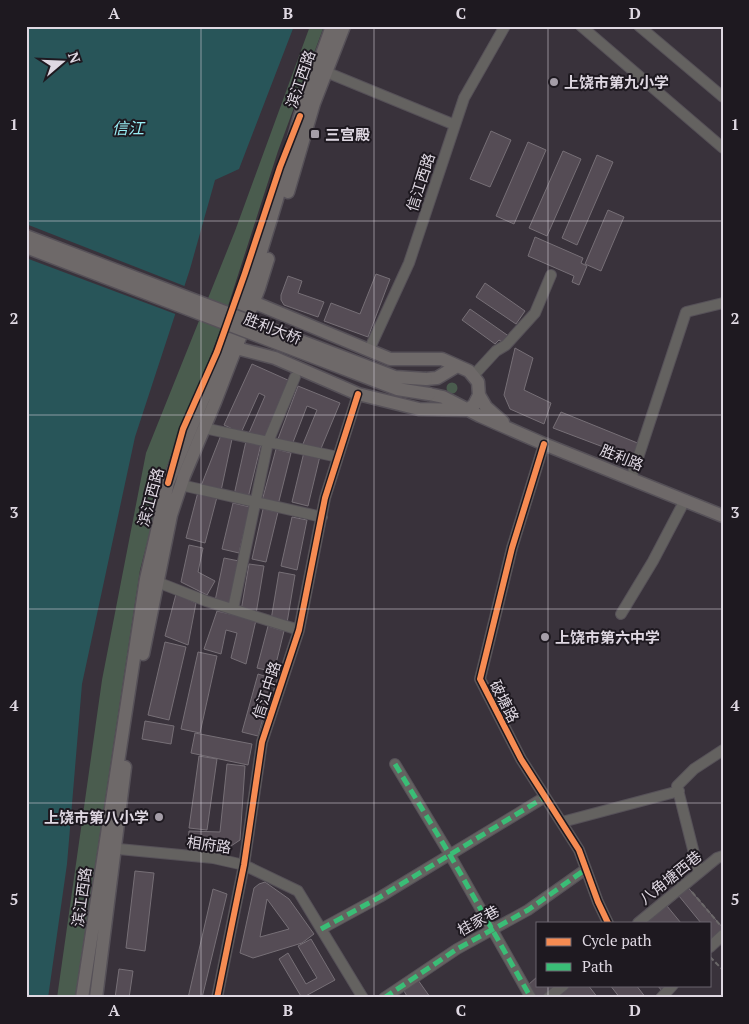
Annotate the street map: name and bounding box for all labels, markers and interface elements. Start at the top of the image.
text: A [108,2,120,24]
text: B [283,2,293,24]
text: C [456,2,466,24]
text: D [629,2,641,24]
north arrow [38,38,88,88]
street label: 滨江西路 [281,47,319,111]
text: N [64,49,86,66]
place label: 上饶市第九小学 [564,72,669,92]
marker: 上饶市第九小学 [548,76,560,88]
text: 1 [9,113,19,135]
text: 1 [730,113,740,135]
water label: 信江 [112,117,146,139]
place label: 三宫殿 [325,124,370,144]
marker: 三宫殿 [309,128,321,140]
street label: 信江西路 [401,150,439,214]
text: 2 [9,307,19,329]
text: 2 [730,307,740,329]
street label: 胜利大桥 [241,308,305,348]
street label: 胜利路 [597,439,647,475]
street label: 滨江西路 [133,465,167,529]
text: 3 [9,501,19,523]
text: 3 [730,501,740,523]
place label: 上饶市第六中学 [555,627,660,647]
marker: 上饶市第六中学 [539,631,551,643]
street label: 信江中路 [247,658,285,722]
street label: 破塘路 [486,676,524,726]
text: 4 [9,694,19,716]
text: 4 [730,694,740,716]
place label: 上饶市第八小学 [44,807,149,827]
marker: 上饶市第八小学 [153,811,165,823]
street label: 相府路 [185,831,233,857]
street label: 八角塘西巷 [635,846,705,908]
street label: 滨江西路 [67,866,95,928]
text: 5 [9,888,19,910]
text: 5 [730,888,740,910]
street label: 桂家巷 [453,900,503,940]
legend [536,922,712,986]
text: Cycle path [582,930,652,950]
text: Path [582,956,613,976]
text: A [108,999,120,1021]
text: B [283,999,293,1021]
text: C [456,999,466,1021]
text: D [629,999,641,1021]

